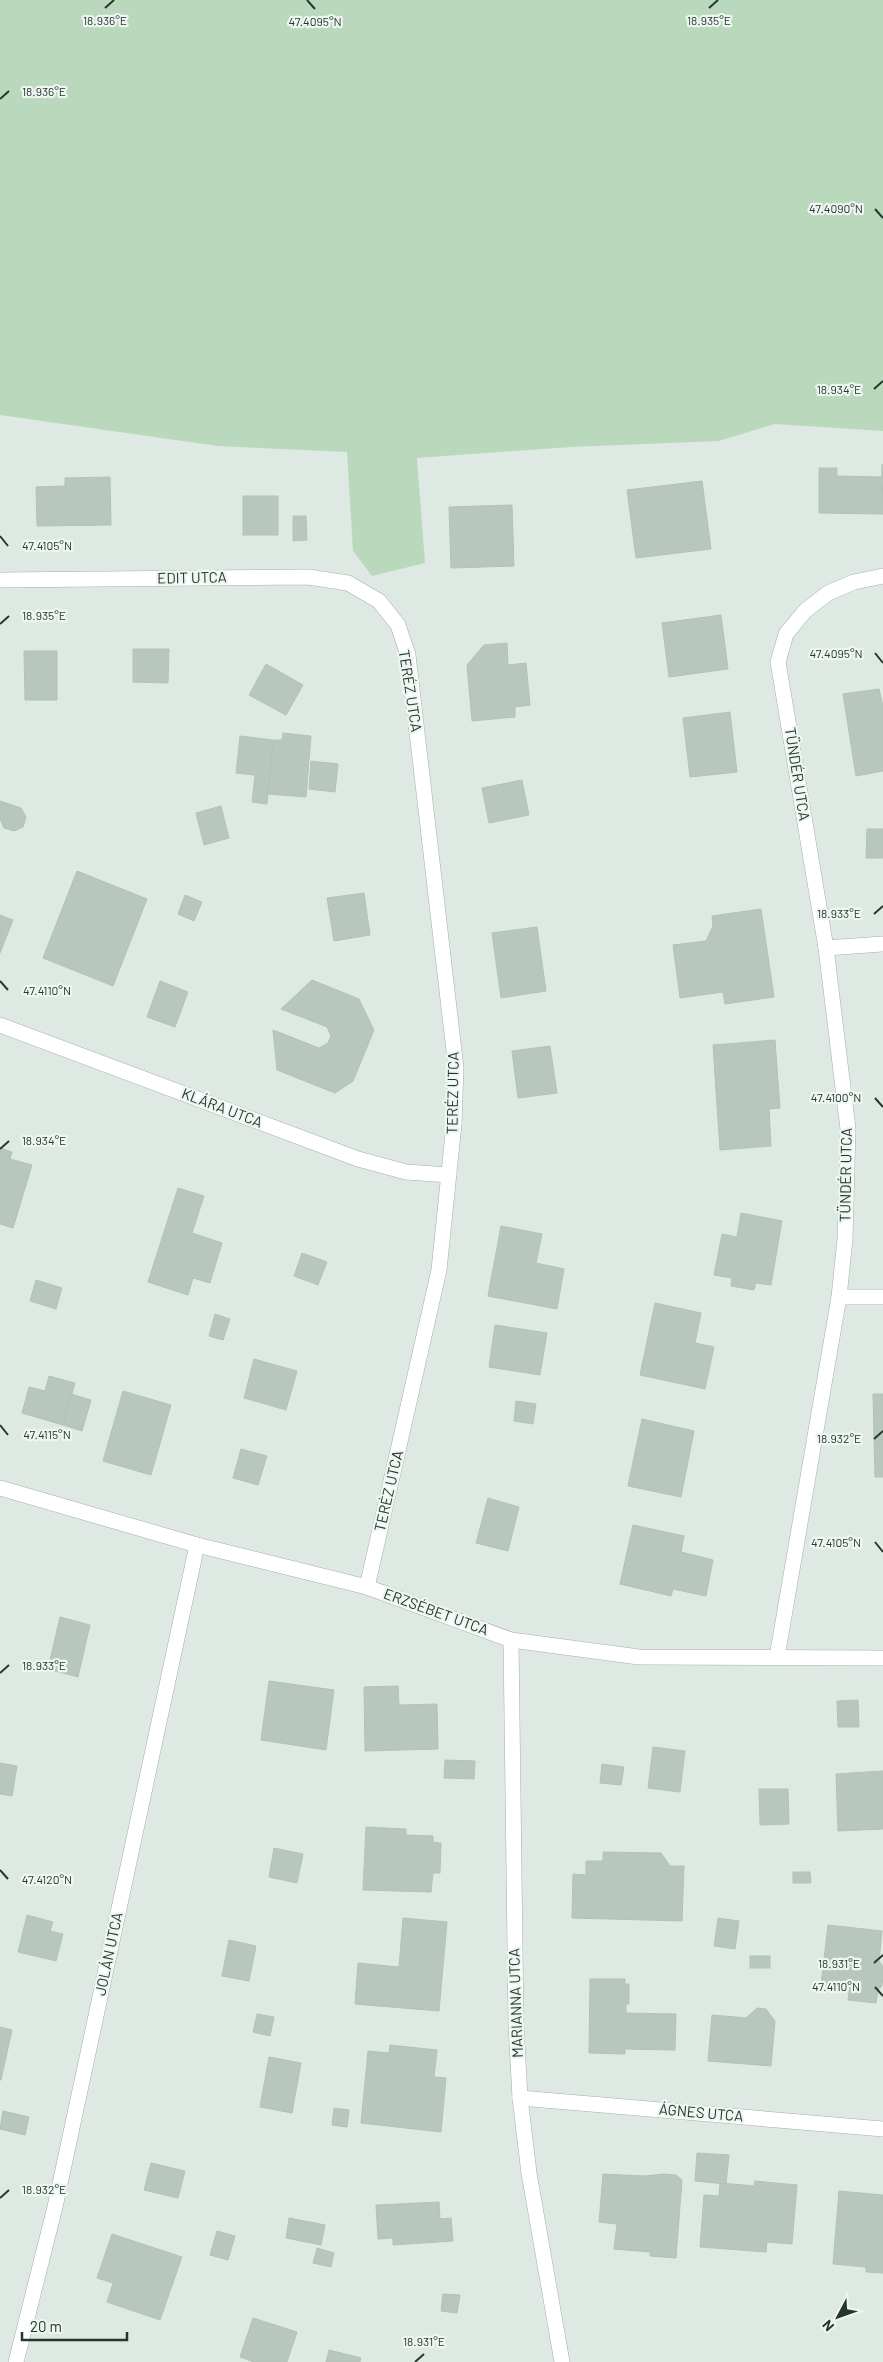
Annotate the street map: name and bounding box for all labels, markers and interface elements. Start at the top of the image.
text: 18.936°E [83,13,127,27]
text: 18.935°E [687,13,731,27]
text: 47.4095°N [288,14,342,28]
text: 18.936°E [22,84,66,98]
text: 47.4090°N [809,201,863,215]
text: 18.934°E [817,382,861,396]
text: 47.4105°N [22,538,72,552]
street label: EDIT UTCA [157,567,227,587]
text: 18.935°E [22,608,66,622]
text: 47.4095°N [809,646,863,660]
street label: TERÉZ UTCA [396,649,426,733]
street label: TÜNDÉR UTCA [782,726,814,822]
text: 18.933°E [817,906,861,920]
text: 47.4110°N [23,983,71,997]
street label: TERÉZ UTCA [442,1051,462,1135]
street label: KLÁRA UTCA [179,1083,265,1131]
text: 47.4100°N [811,1090,861,1104]
street label: TÜNDÉR UTCA [835,1128,855,1222]
text: 18.934°E [22,1133,66,1147]
text: 47.4115°N [23,1427,71,1441]
text: 18.932°E [817,1431,861,1445]
street label: TERÉZ UTCA [370,1448,406,1533]
text: 47.4105°N [811,1535,861,1549]
street label: ERZSÉBET UTCA [382,1584,491,1638]
text: 18.933°E [22,1658,66,1672]
text: 47.4120°N [22,1872,72,1886]
street label: JOLÁN UTCA [90,1910,126,1997]
street label: MARIANNA UTCA [504,1948,526,2058]
text: 18.931°E [818,1956,860,1970]
text: 47.4110°N [812,1979,860,1993]
street label: ÁGNES UTCA [658,2099,744,2125]
text: 18.932°E [22,2182,66,2196]
north arrow [813,2292,863,2342]
scale bar [22,2310,128,2342]
text: 20 m [30,2317,62,2335]
text: N [818,2317,837,2335]
text: 18.931°E [403,2334,445,2348]

